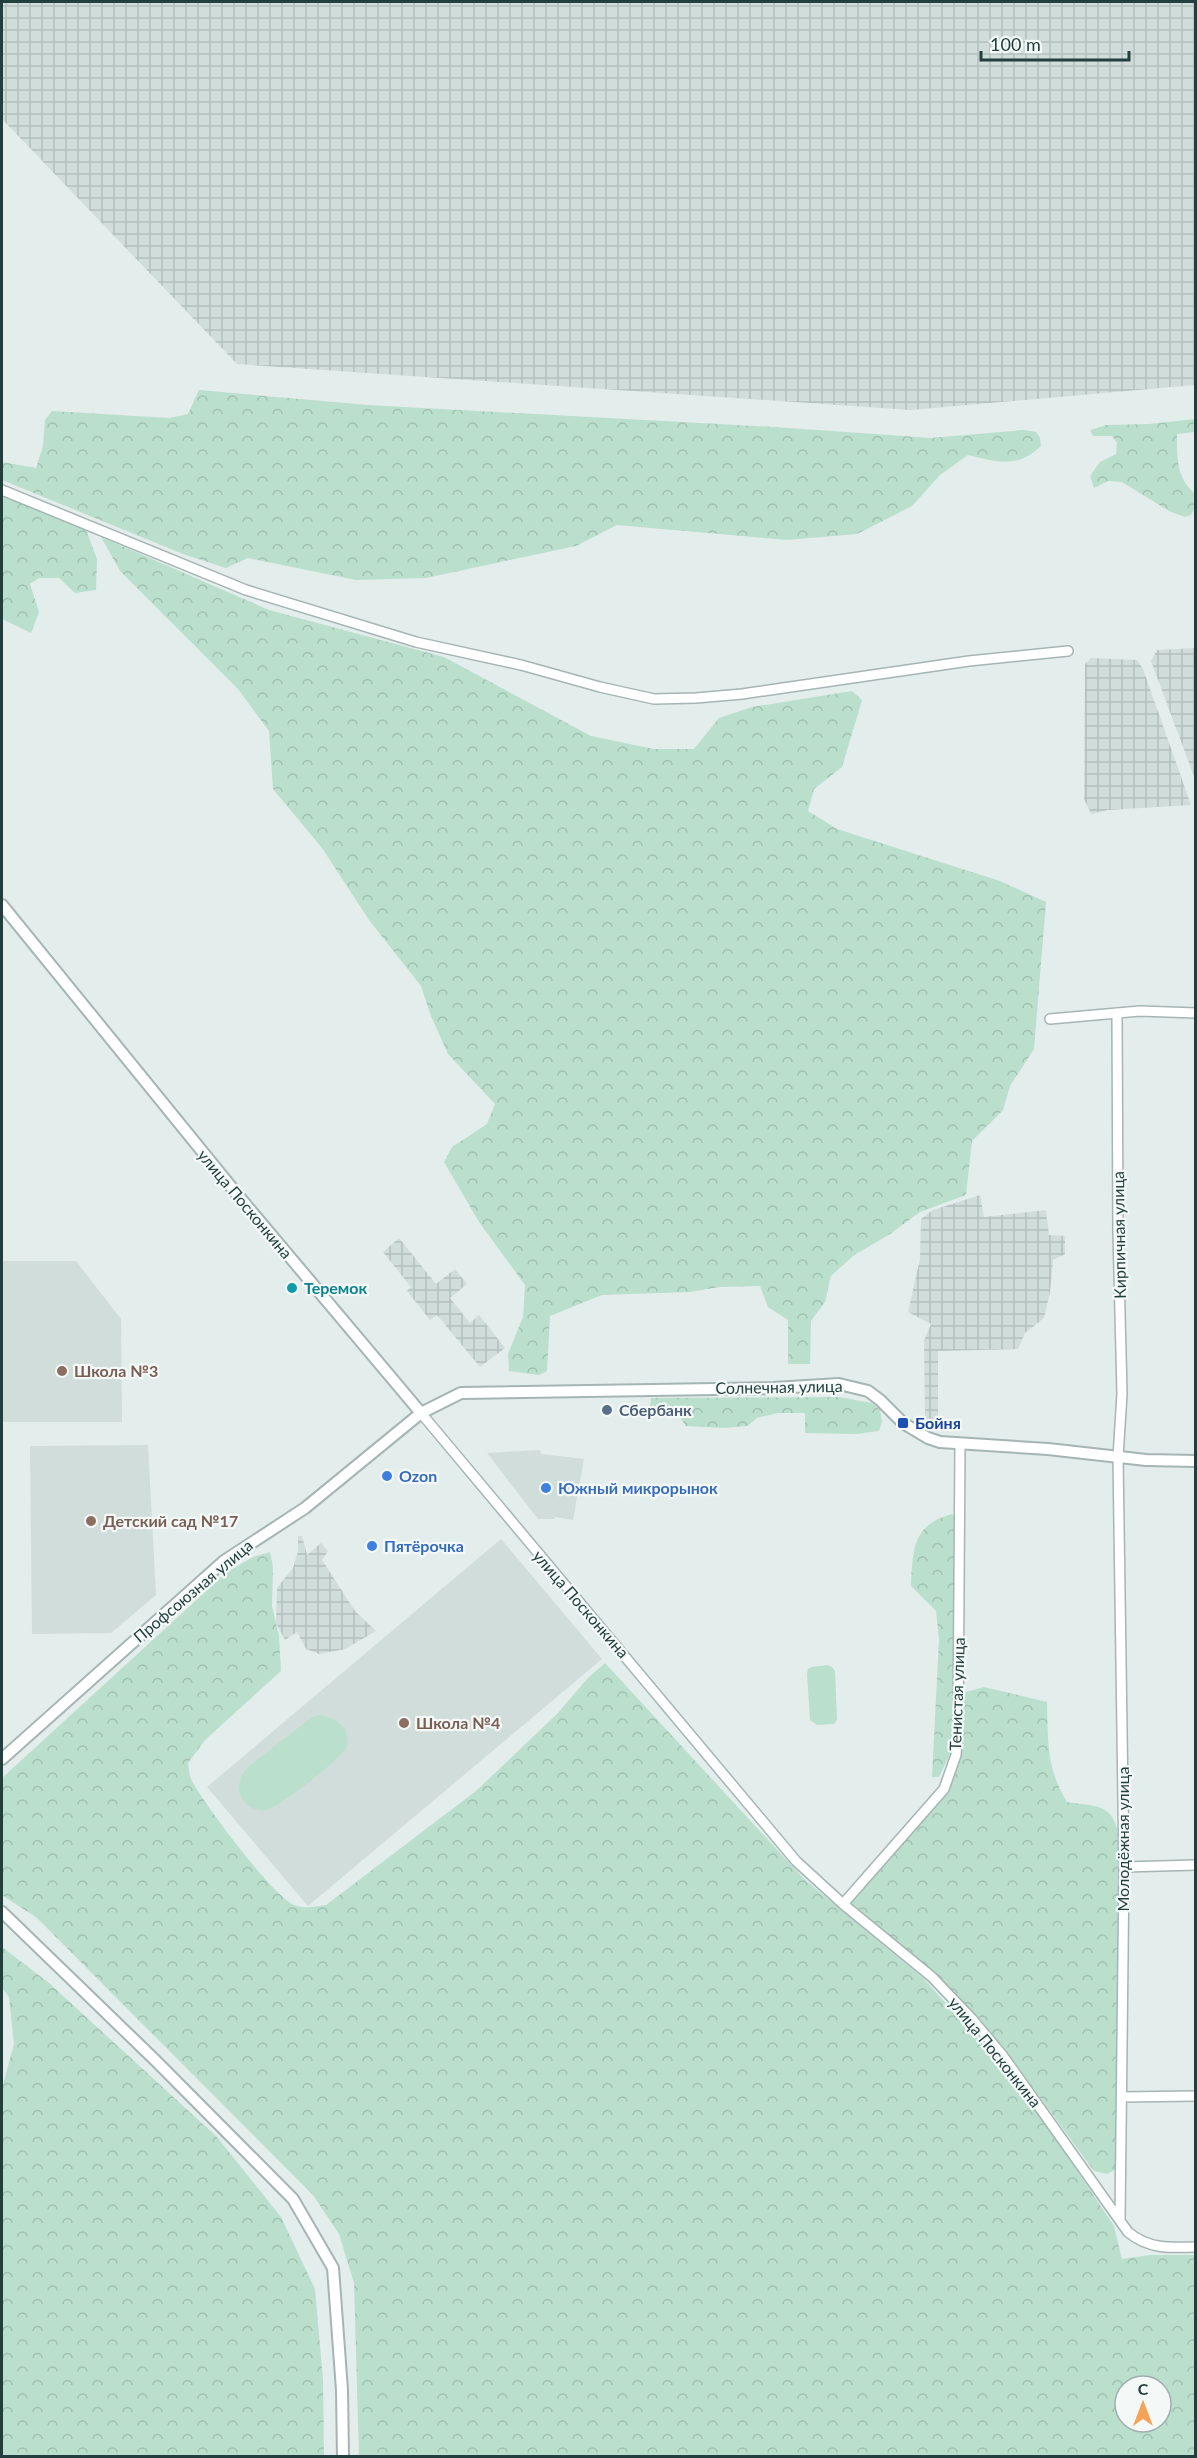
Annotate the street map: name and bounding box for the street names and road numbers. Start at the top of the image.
street label: улица Посконкина [194,1145,297,1262]
street label: Кирпичная улица [1108,1171,1129,1299]
street label: Солнечная улица [715,1376,843,1397]
street label: Профсоюзная улица [129,1535,256,1646]
street label: улица Посконкина [529,1546,633,1661]
street label: Тенистая улица [945,1637,968,1751]
street label: Молодёжная улица [1113,1767,1132,1911]
street label: улица Посконкина [945,1993,1046,2111]

